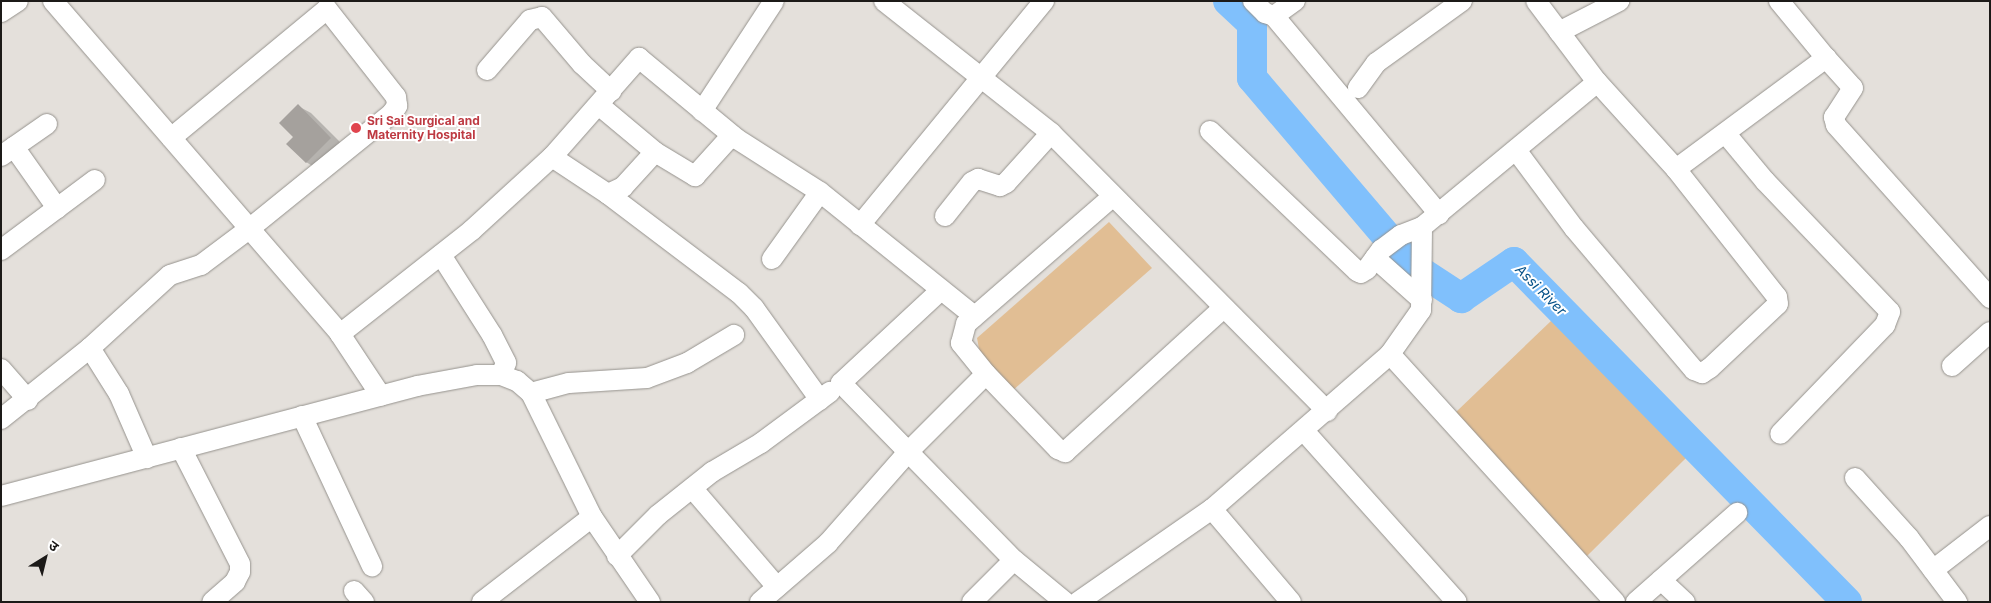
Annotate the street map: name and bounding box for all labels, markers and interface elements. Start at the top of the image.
place label: Sri Sai Surgical and Maternity Hospital [367,114,480,142]
marker: Sri Sai Surgical and Maternity Hospital [349,121,363,135]
water label: Assi River [1512,261,1570,319]
north arrow [20,533,70,583]
text: उ [46,536,62,555]

